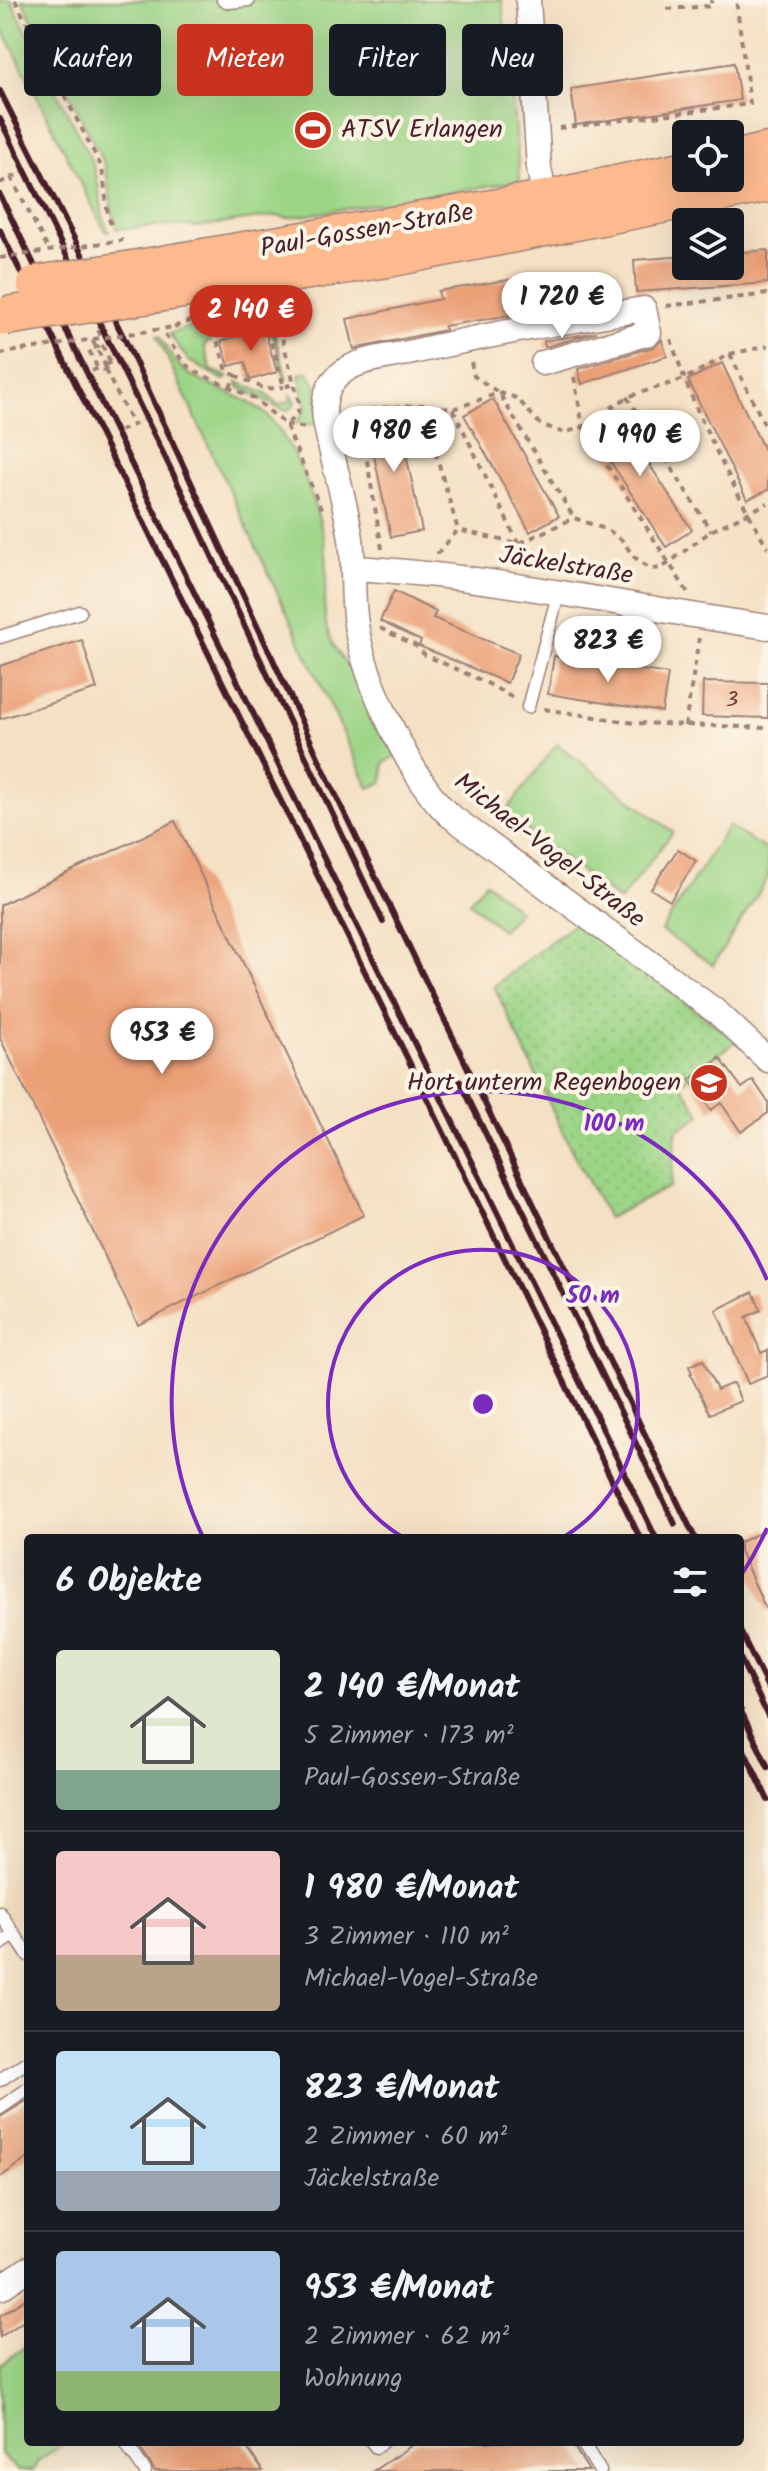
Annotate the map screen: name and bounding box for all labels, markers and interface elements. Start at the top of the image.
chip: Kaufen [24,24,161,96]
chip: Mieten [177,24,313,96]
chip: Filter [329,24,446,96]
chip: Neu [462,24,563,96]
sports icon: ATSV Erlangen [292,109,334,151]
place label: ATSV Erlangen [341,109,503,151]
map controls [672,120,744,280]
button: locate [672,120,744,192]
street label: Paul-Gossen-Straße [257,192,477,270]
button: layers [672,208,744,280]
pin: 1 720 € [488,272,636,340]
text: 1 720 € [519,277,605,319]
pin: 2 140 € [177,285,325,353]
text: 2 140 € [207,290,295,332]
pin: 1 980 € [320,406,468,474]
pin: 1 990 € [566,410,714,478]
text: 1 980 € [351,411,437,453]
text: 1 990 € [598,415,682,457]
street label: Jäckelstraße [496,535,636,597]
pin: 823 € [552,616,664,684]
text: 823 € [572,621,644,663]
house number: 3 [726,683,738,718]
street label: Michael-Vogel-Straße [444,762,654,940]
pin: 953 € [106,1008,218,1076]
text: 953 € [128,1013,196,1055]
place label: Hort unterm Regenbogen [407,1062,681,1104]
school or university icon: Hort unterm Regenbogen [688,1062,730,1104]
text: 100 m [584,1105,644,1144]
text: 50 m [565,1277,620,1316]
centre of rings [469,1390,497,1418]
text: 6 Objekte [56,1555,202,1609]
icon: filters [668,1560,712,1604]
text: 2 140 €/Monat [304,1661,520,1715]
icon: home [120,1682,216,1778]
text: 5 Zimmer · 173 m² [304,1715,514,1757]
text: Paul-Gossen-Straße [304,1757,520,1799]
text: 1 980 €/Monat [304,1862,519,1916]
icon: home [120,1883,216,1979]
text: 3 Zimmer · 110 m² [304,1916,509,1958]
text: Michael-Vogel-Straße [304,1958,538,2000]
text: 823 €/Monat [304,2062,499,2116]
icon: home [120,2083,216,2179]
text: 2 Zimmer · 60 m² [304,2116,507,2158]
text: Jäckelstraße [304,2158,439,2200]
text: 953 €/Monat [304,2262,494,2316]
icon: home [120,2283,216,2379]
text: 2 Zimmer · 62 m² [304,2316,509,2358]
text: Wohnung [304,2358,403,2400]

